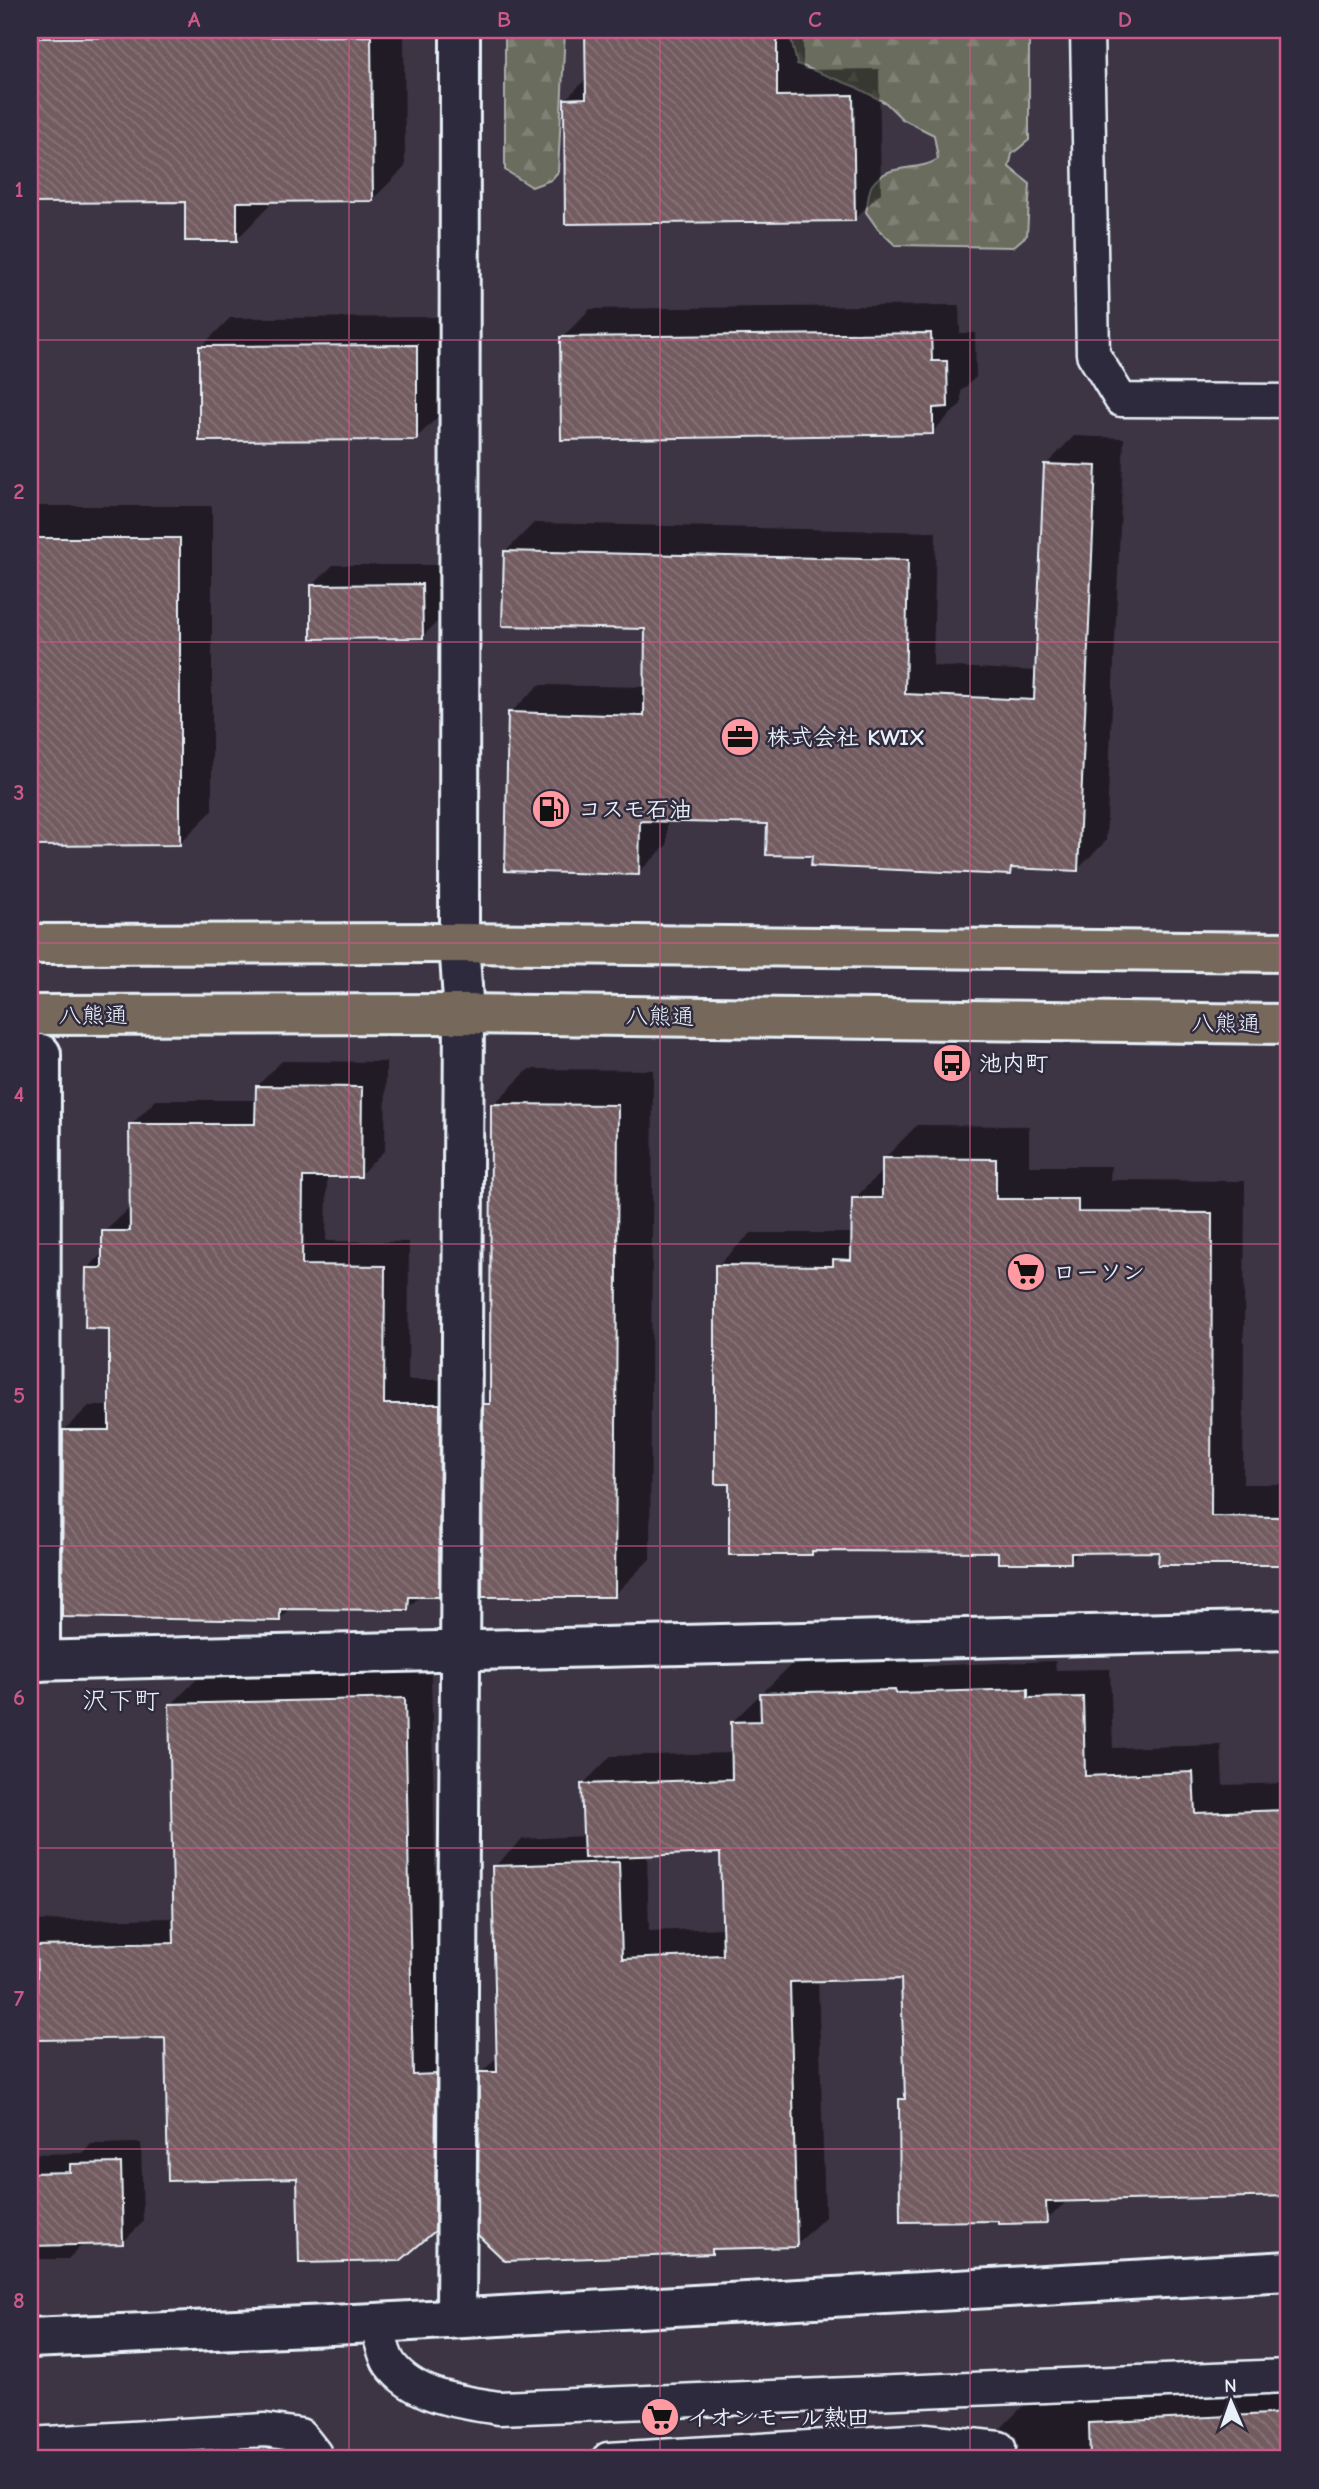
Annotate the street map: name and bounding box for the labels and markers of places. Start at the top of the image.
office icon: 株式会社 KWIX [719,716,761,758]
place label: 株式会社 KWIX [767,724,925,751]
fuel station icon: コスモ石油 [530,788,572,830]
place label: コスモ石油 [578,796,692,823]
bus stop icon: 池内町 [931,1042,973,1084]
place label: 池内町 [979,1050,1048,1077]
supermarket icon: ローソン [1005,1251,1047,1293]
place label: ローソン [1053,1259,1145,1286]
supermarket icon: イオンモール熱田 [639,2396,681,2438]
place label: イオンモール熱田 [687,2404,870,2431]

